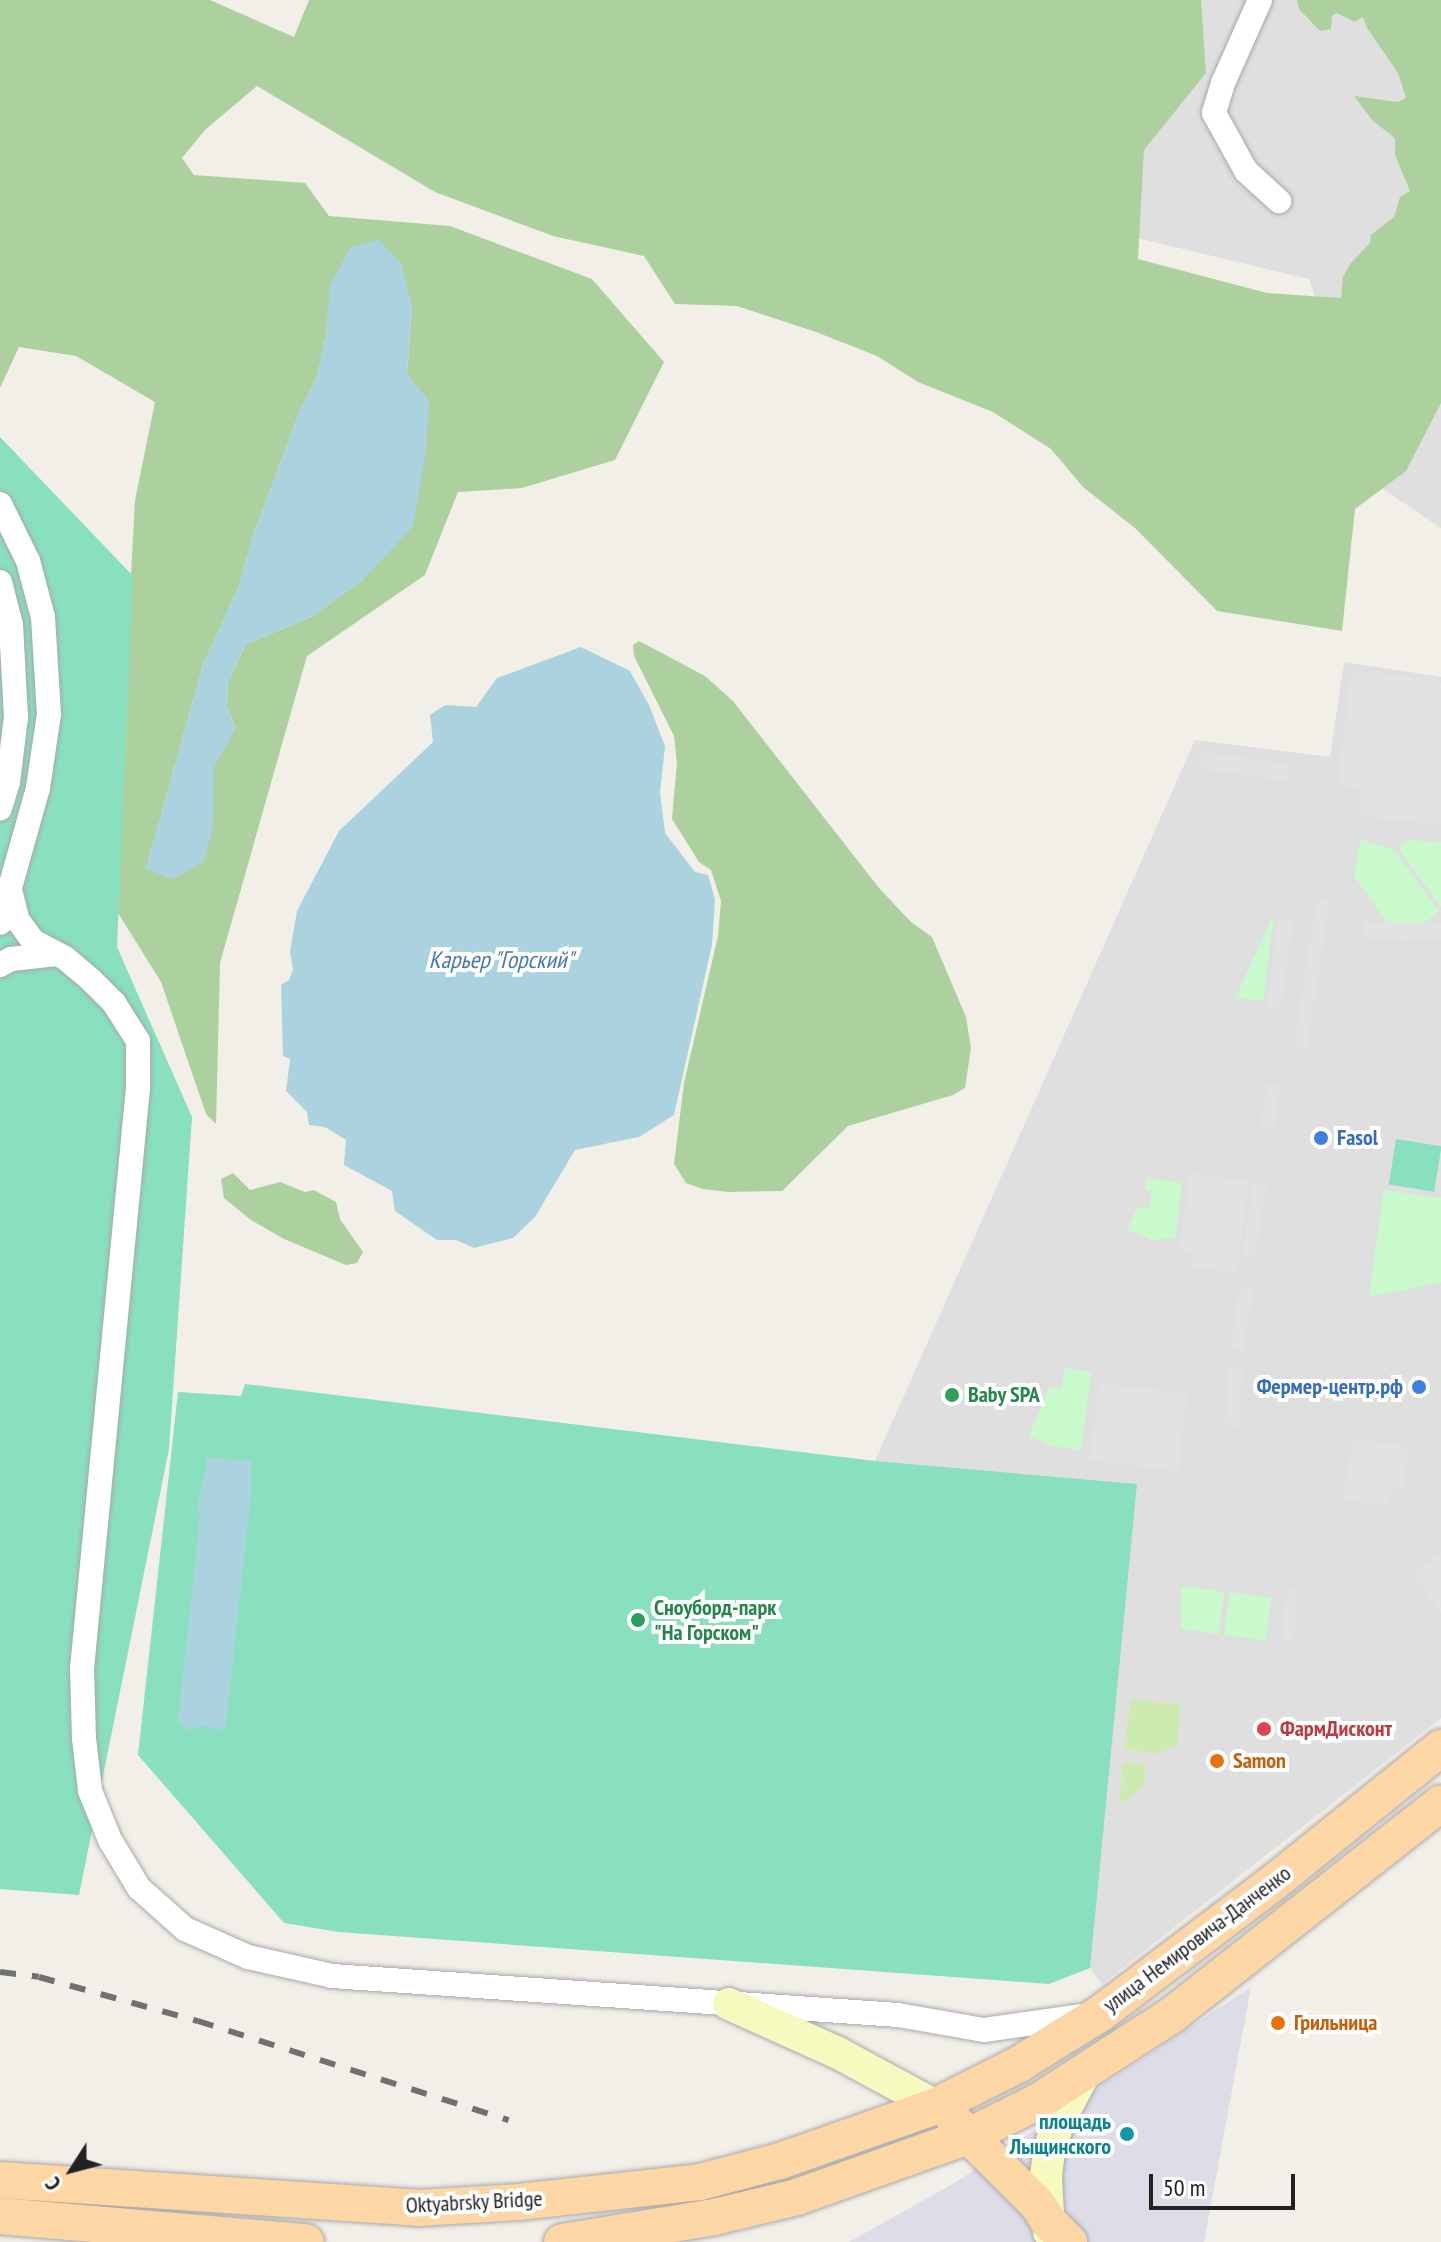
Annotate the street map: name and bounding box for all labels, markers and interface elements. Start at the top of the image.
water label: Карьер "Горский" [428,946,574,974]
place label: Fasol [1337,1125,1378,1151]
marker: Fasol [1312,1129,1330,1147]
place label: Фермер-центр.рф [1257,1374,1403,1400]
marker: Фермер-центр.рф [1410,1378,1428,1396]
place label: Baby SPA [968,1382,1040,1408]
marker: Baby SPA [943,1386,961,1404]
place label: Сноуборд-парк "На Горском" [654,1594,776,1646]
marker: Сноуборд-парк "На Горском" [629,1611,647,1629]
place label: ФармДисконт [1280,1716,1392,1742]
marker: ФармДисконт [1255,1720,1273,1738]
place label: Samon [1233,1748,1286,1774]
marker: Samon [1208,1752,1226,1770]
street label: улица Немировича-Данченко [1098,1860,1296,2018]
place label: Грильница [1294,2010,1377,2036]
marker: Грильница [1269,2014,1287,2032]
place label: площадь Лыщинского [1010,2108,1111,2160]
marker: площадь Лыщинского [1118,2125,1136,2143]
north arrow [32,2130,112,2210]
scale bar [1153,2158,1299,2208]
text: С [38,2172,67,2196]
text: 50 m [1163,2172,1205,2203]
street label: Oktyabrsky Bridge [405,2185,543,2219]

